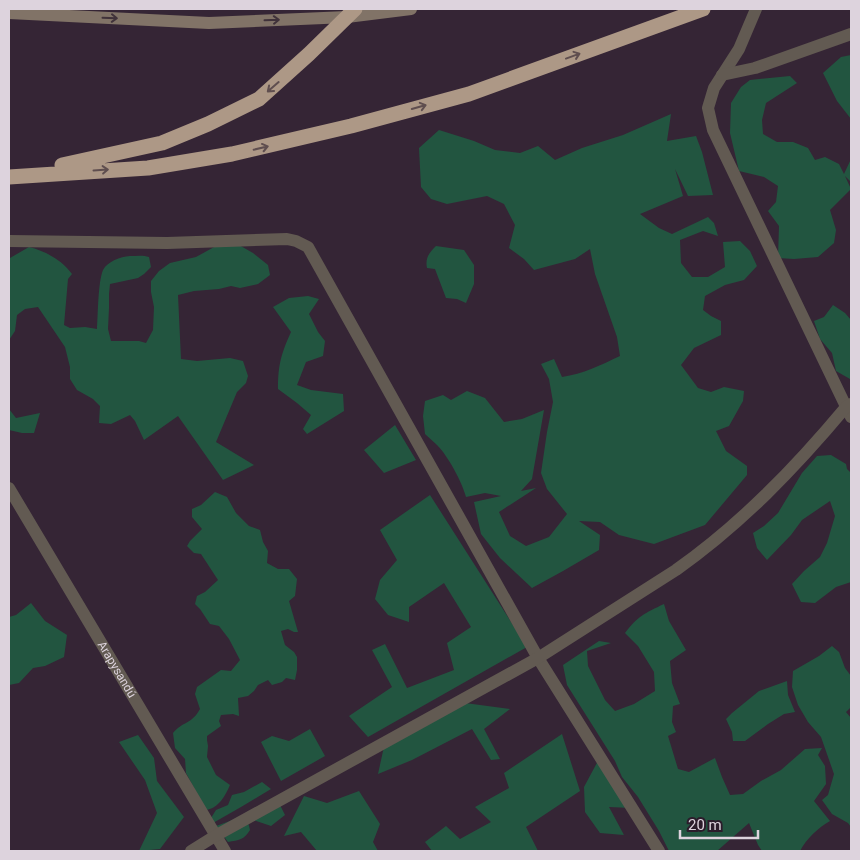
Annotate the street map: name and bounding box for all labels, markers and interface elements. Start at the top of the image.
one-way arrow [102,14,118,23]
one-way arrow [264,16,280,25]
one-way arrow [565,51,580,60]
one-way arrow [266,81,279,92]
one-way arrow [410,102,426,112]
one-way arrow [253,143,269,152]
one-way arrow [93,166,109,175]
street label: Arapysandú [95,639,139,700]
scale bar [680,808,758,840]
text: 20 m [688,816,722,834]

